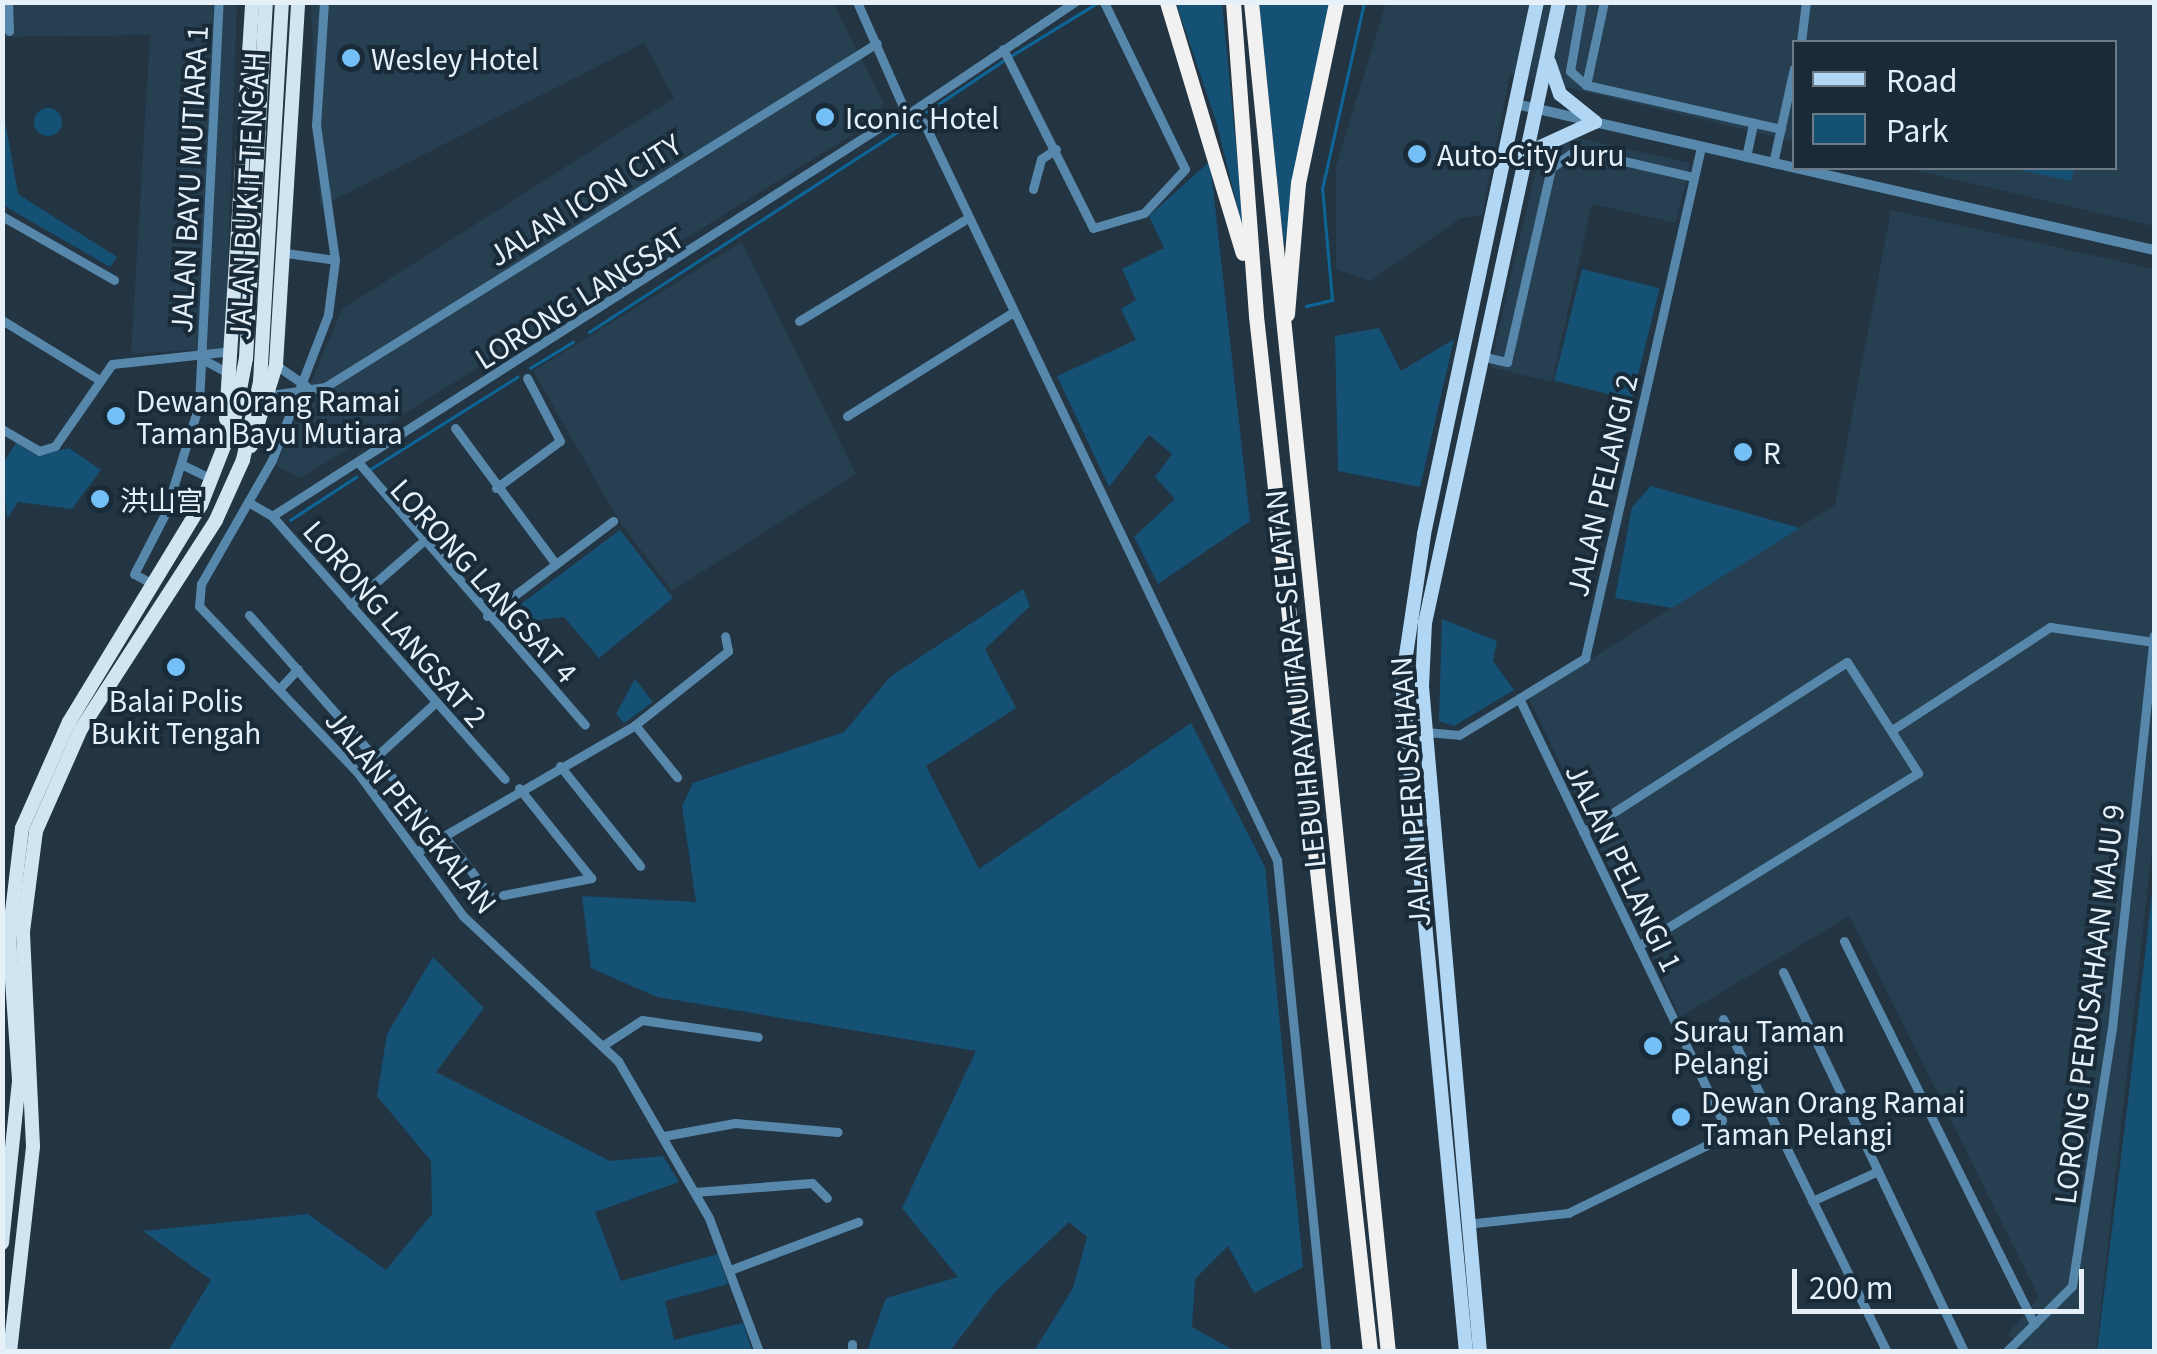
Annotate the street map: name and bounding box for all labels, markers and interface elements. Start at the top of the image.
street label: JALAN BAYU MUTIARA 1 [163,24,213,334]
legend [1792,40,2117,170]
place label: Wesley Hotel [371,41,539,75]
marker: Wesley Hotel [340,47,362,69]
street label: JALAN BUKIT TENGAH [222,51,270,341]
text: Road [1886,57,1958,101]
place label: Iconic Hotel [845,100,999,134]
marker: Iconic Hotel [814,106,836,128]
text: Park [1886,107,1949,151]
street label: JALAN ICON CITY [482,126,686,272]
place label: Auto-City Juru [1437,137,1624,171]
marker: Auto-City Juru [1406,143,1428,165]
street label: LORONG LANGSAT [468,219,690,375]
street label: JALAN PELANGI 2 [1559,371,1643,599]
place label: Dewan Orang Ramai Taman Bayu Mutiara [136,383,403,449]
marker: Dewan Orang Ramai Taman Bayu Mutiara [105,405,127,427]
place label: R [1763,435,1781,469]
marker: R [1732,441,1754,463]
street label: LORONG LANGSAT 4 [385,471,585,689]
place label: 洪山宫 [120,482,204,516]
marker: 洪山宫 [89,488,111,510]
street label: LEBUHRAYA UTARA–SELATAN [1257,488,1331,870]
street label: LORONG LANGSAT 2 [297,513,495,733]
marker: Balai Polis Bukit Tengah [165,656,187,678]
street label: JALAN PERUSAHAAN [1383,656,1435,928]
place label: Balai Polis Bukit Tengah [91,683,261,749]
street label: JALAN PENGKALAN [320,703,504,919]
street label: JALAN PELANGI 1 [1560,758,1690,976]
street label: LORONG PERUSAHAAN MAJU 9 [2047,802,2129,1206]
place label: Surau Taman Pelangi [1673,1013,1845,1079]
marker: Surau Taman Pelangi [1642,1035,1664,1057]
place label: Dewan Orang Ramai Taman Pelangi [1701,1084,1966,1150]
marker: Dewan Orang Ramai Taman Pelangi [1670,1106,1692,1128]
scale bar [1797,1249,2090,1311]
text: 200 m [1809,1264,1893,1308]

